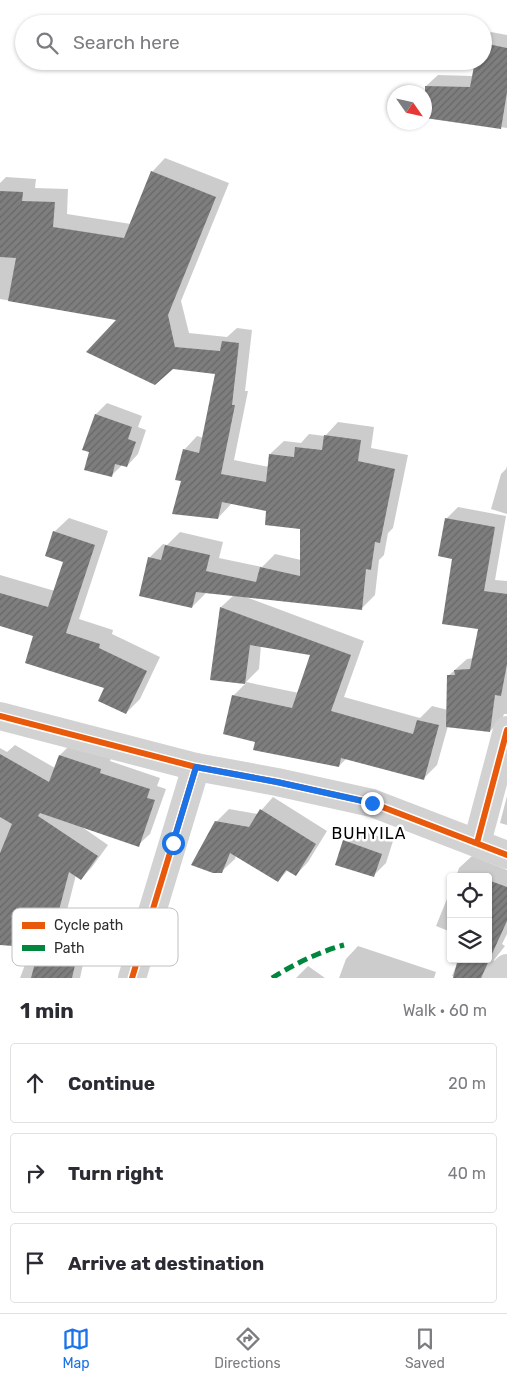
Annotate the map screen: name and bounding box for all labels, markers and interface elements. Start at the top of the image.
search box [15,15,492,70]
icon: search [33,29,61,57]
text: Search here [73,31,180,54]
north arrow [387,85,432,130]
route end [361,792,384,815]
district label: BUHYILA [332,824,406,843]
route start [162,832,185,855]
map controls [447,873,492,963]
button: locate [447,873,492,918]
legend [12,908,178,966]
text: Cycle path [54,917,123,934]
button: layers [447,918,492,963]
text: Path [54,940,85,957]
text: 1 min [20,998,74,1023]
text: Walk · 60 m [403,1001,487,1020]
icon: ahead [21,1069,49,1097]
text: Continue [68,1072,155,1095]
text: 20 m [448,1074,486,1093]
icon: right [21,1159,49,1187]
text: Turn right [68,1162,163,1185]
text: 40 m [448,1164,486,1183]
icon: arrive [21,1249,49,1277]
text: Arrive at destination [68,1252,264,1275]
tab: Map [62,1325,90,1372]
tab: Directions [214,1325,281,1372]
tab: Saved [405,1325,445,1372]

